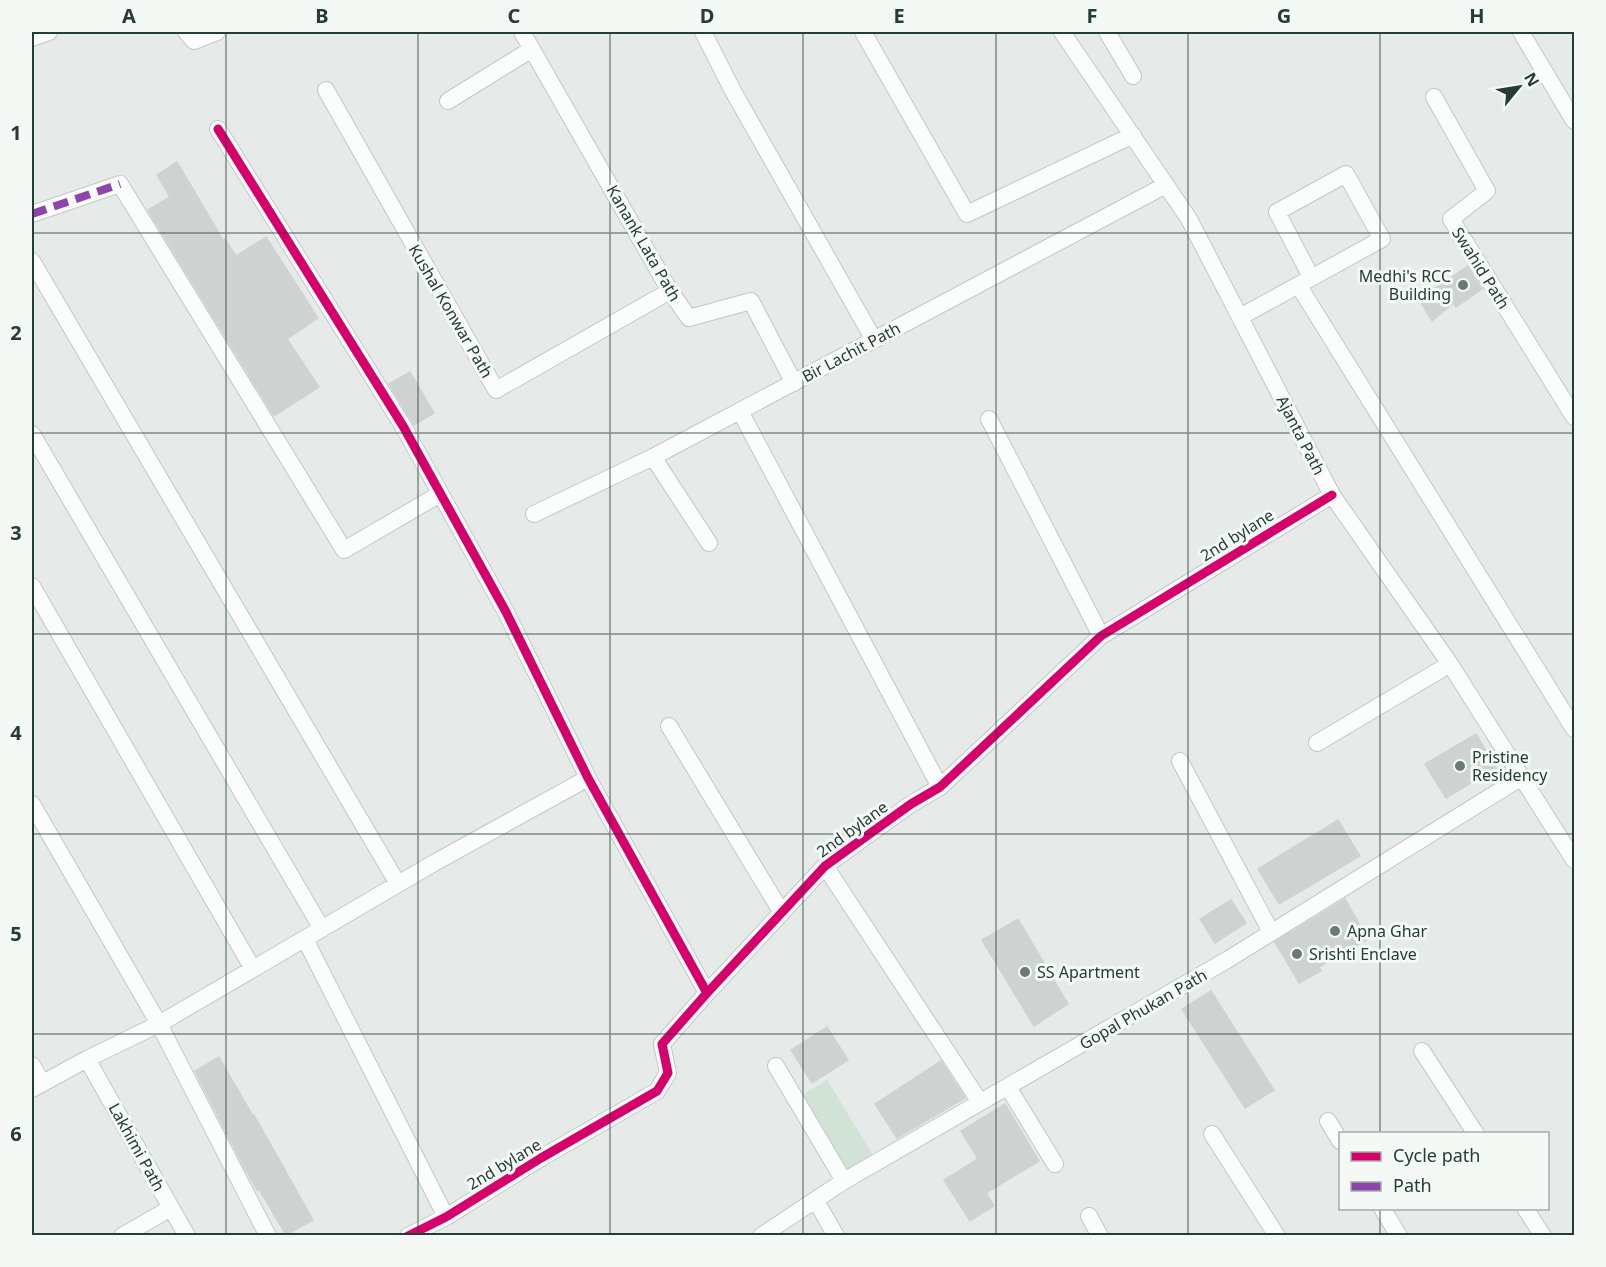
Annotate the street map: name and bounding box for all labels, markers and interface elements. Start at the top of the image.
text: A [122,2,136,29]
text: B [315,2,329,29]
text: C [508,2,521,29]
text: D [700,2,714,29]
text: E [893,2,905,29]
text: F [1087,2,1097,29]
text: G [1277,2,1291,29]
text: H [1469,2,1485,29]
north arrow [1489,57,1549,117]
text: N [1519,68,1545,91]
text: 1 [10,119,22,146]
street label: Kanank Lata Path [602,181,686,305]
street label: Swahid Path [1447,223,1515,313]
street label: Kushal Konwar Path [404,240,498,382]
place label: Medhi's RCC Building [1359,265,1451,305]
marker: Medhi's RCC Building [1456,278,1470,292]
street label: Bir Lachit Path [798,317,904,387]
text: 2 [10,319,22,346]
street label: Ajanta Path [1272,391,1330,479]
street label: 2nd bylane [1196,504,1278,566]
text: 3 [10,519,22,546]
text: 4 [10,719,22,746]
place label: Pristine Residency [1472,746,1548,786]
marker: Pristine Residency [1453,759,1467,773]
street label: 2nd bylane [812,796,892,862]
text: 5 [10,920,22,947]
place label: Apna Ghar [1347,920,1428,942]
marker: Apna Ghar [1328,924,1342,938]
place label: Srishti Enclave [1309,943,1417,965]
marker: Srishti Enclave [1290,947,1304,961]
place label: SS Apartment [1037,961,1140,983]
street label: Gopal Phukan Path [1075,964,1211,1054]
marker: SS Apartment [1018,965,1032,979]
street label: Lakhimi Path [104,1099,170,1195]
text: 6 [10,1120,22,1147]
legend [1339,1132,1549,1210]
street label: 2nd bylane [463,1133,545,1195]
text: Cycle path [1393,1143,1480,1167]
text: Path [1393,1173,1432,1197]

